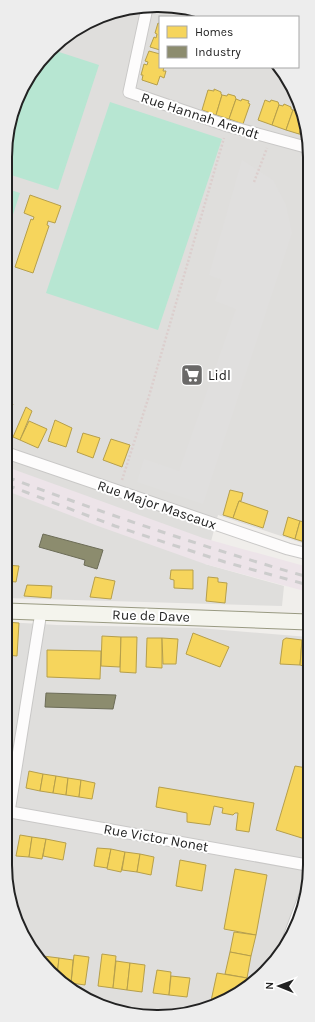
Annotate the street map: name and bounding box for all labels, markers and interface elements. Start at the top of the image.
legend [159,16,299,68]
text: Homes [195,25,233,39]
text: Industry [195,45,241,59]
street label: Rue Hannah Arendt [139,89,261,143]
supermarket icon: Lidl [179,362,205,388]
place label: Lidl [208,367,231,384]
street label: Rue Major Mascaux [95,477,219,533]
street label: Rue de Dave [112,606,190,626]
street label: Rue Victor Nonet [102,820,210,856]
north arrow [259,966,299,1006]
text: N [263,982,276,990]

